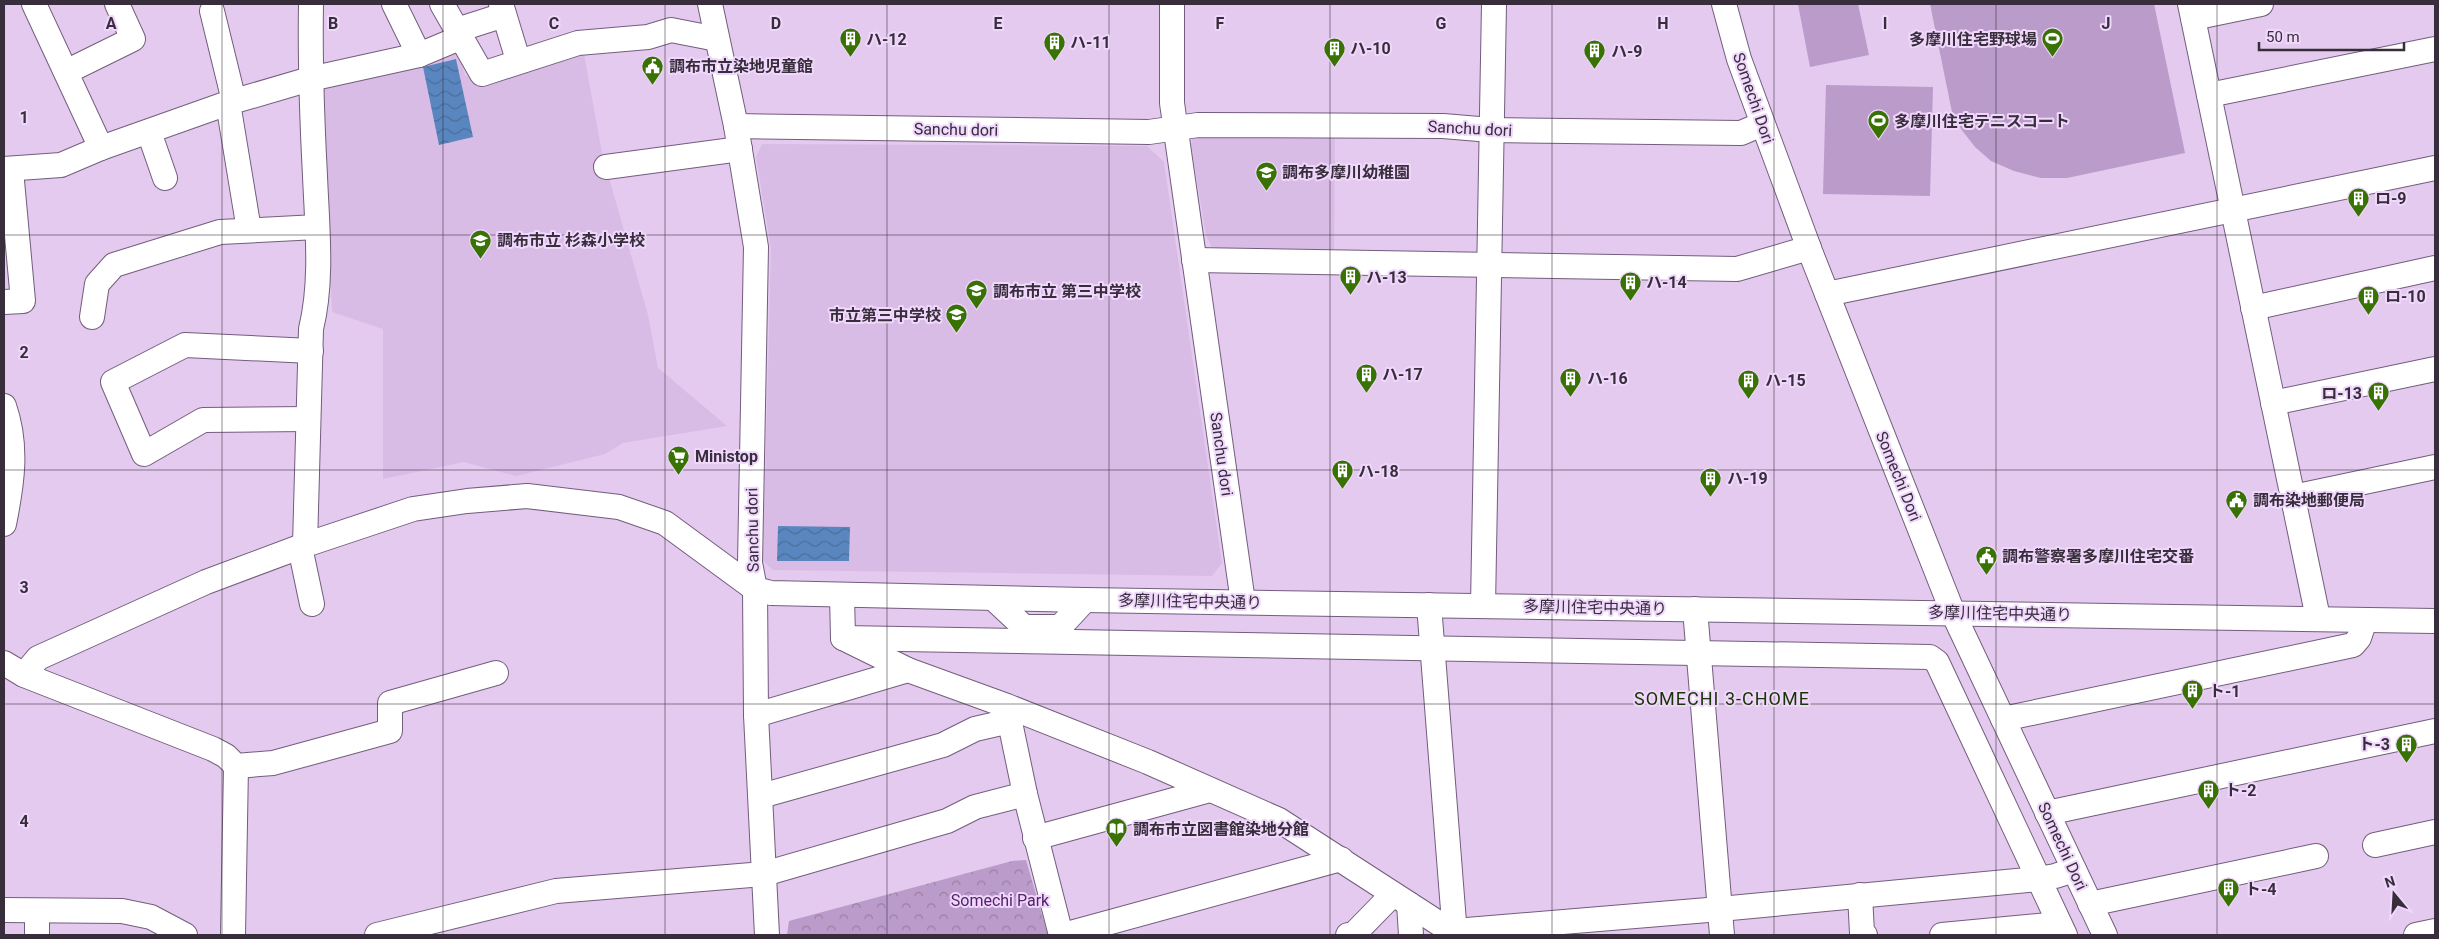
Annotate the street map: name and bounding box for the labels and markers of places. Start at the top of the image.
building icon: ハ-12 [838,27,862,58]
sports icon: 多摩川住宅野球場 [2041,27,2065,58]
place label: ハ-12 [866,30,907,49]
building icon: ハ-11 [1042,30,1066,61]
place label: 多摩川住宅野球場 [1909,30,2037,49]
place label: ハ-11 [1070,33,1111,52]
building icon: ハ-10 [1322,36,1346,67]
place label: ハ-10 [1350,39,1391,58]
building icon: ハ-9 [1583,39,1607,70]
place label: ハ-9 [1611,42,1643,61]
public building icon: 調布市立染地児童館 [641,54,665,85]
place label: 調布市立染地児童館 [669,57,813,76]
sports icon: 多摩川住宅テニスコート [1866,109,1890,140]
place label: 多摩川住宅テニスコート [1894,112,2070,131]
school or university icon: 調布多摩川幼稚園 [1254,160,1278,191]
place label: 調布多摩川幼稚園 [1282,163,1410,182]
building icon: ロ-9 [2347,186,2371,217]
place label: ロ-9 [2375,189,2407,208]
school or university icon: 調布市立 杉森小学校 [469,228,493,259]
place label: 調布市立 杉森小学校 [497,231,645,250]
building icon: ハ-13 [1338,265,1362,296]
place label: ハ-13 [1366,268,1407,287]
building icon: ハ-14 [1618,270,1642,301]
place label: ハ-14 [1646,273,1687,292]
school or university icon: 調布市立 第三中学校 [965,279,989,310]
place label: 調布市立 第三中学校 [993,282,1141,301]
building icon: ロ-10 [2357,284,2381,315]
place label: ロ-10 [2385,287,2426,306]
school or university icon: 市立第三中学校 [945,303,969,334]
place label: 市立第三中学校 [829,306,941,325]
building icon: ハ-17 [1354,362,1378,393]
place label: ハ-17 [1382,365,1423,384]
building icon: ハ-16 [1559,366,1583,397]
building icon: ハ-15 [1737,368,1761,399]
place label: ハ-16 [1587,369,1628,388]
place label: ハ-15 [1765,371,1806,390]
building icon: ロ-13 [2366,381,2390,412]
place label: ロ-13 [2321,384,2362,403]
supermarket icon: Ministop [667,444,691,475]
place label: Ministop [695,447,758,466]
building icon: ハ-18 [1330,459,1354,490]
place label: ハ-18 [1358,462,1399,481]
building icon: ハ-19 [1699,466,1723,497]
place label: ハ-19 [1727,469,1768,488]
public building icon: 調布染地郵便局 [2225,488,2249,519]
place label: 調布染地郵便局 [2253,491,2365,510]
public building icon: 調布警察署多摩川住宅交番 [1974,544,1998,575]
place label: 調布警察署多摩川住宅交番 [2002,547,2194,566]
building icon: ト-1 [2181,679,2205,710]
place label: ト-1 [2209,682,2241,701]
building icon: ト-3 [2394,732,2418,763]
place label: ト-3 [2359,735,2390,754]
building icon: ト-2 [2197,778,2221,809]
place label: ト-2 [2225,781,2257,800]
library icon: 調布市立図書館染地分館 [1105,817,1129,848]
place label: 調布市立図書館染地分館 [1133,820,1309,839]
building icon: ト-4 [2217,877,2241,908]
place label: ト-4 [2245,880,2277,899]

